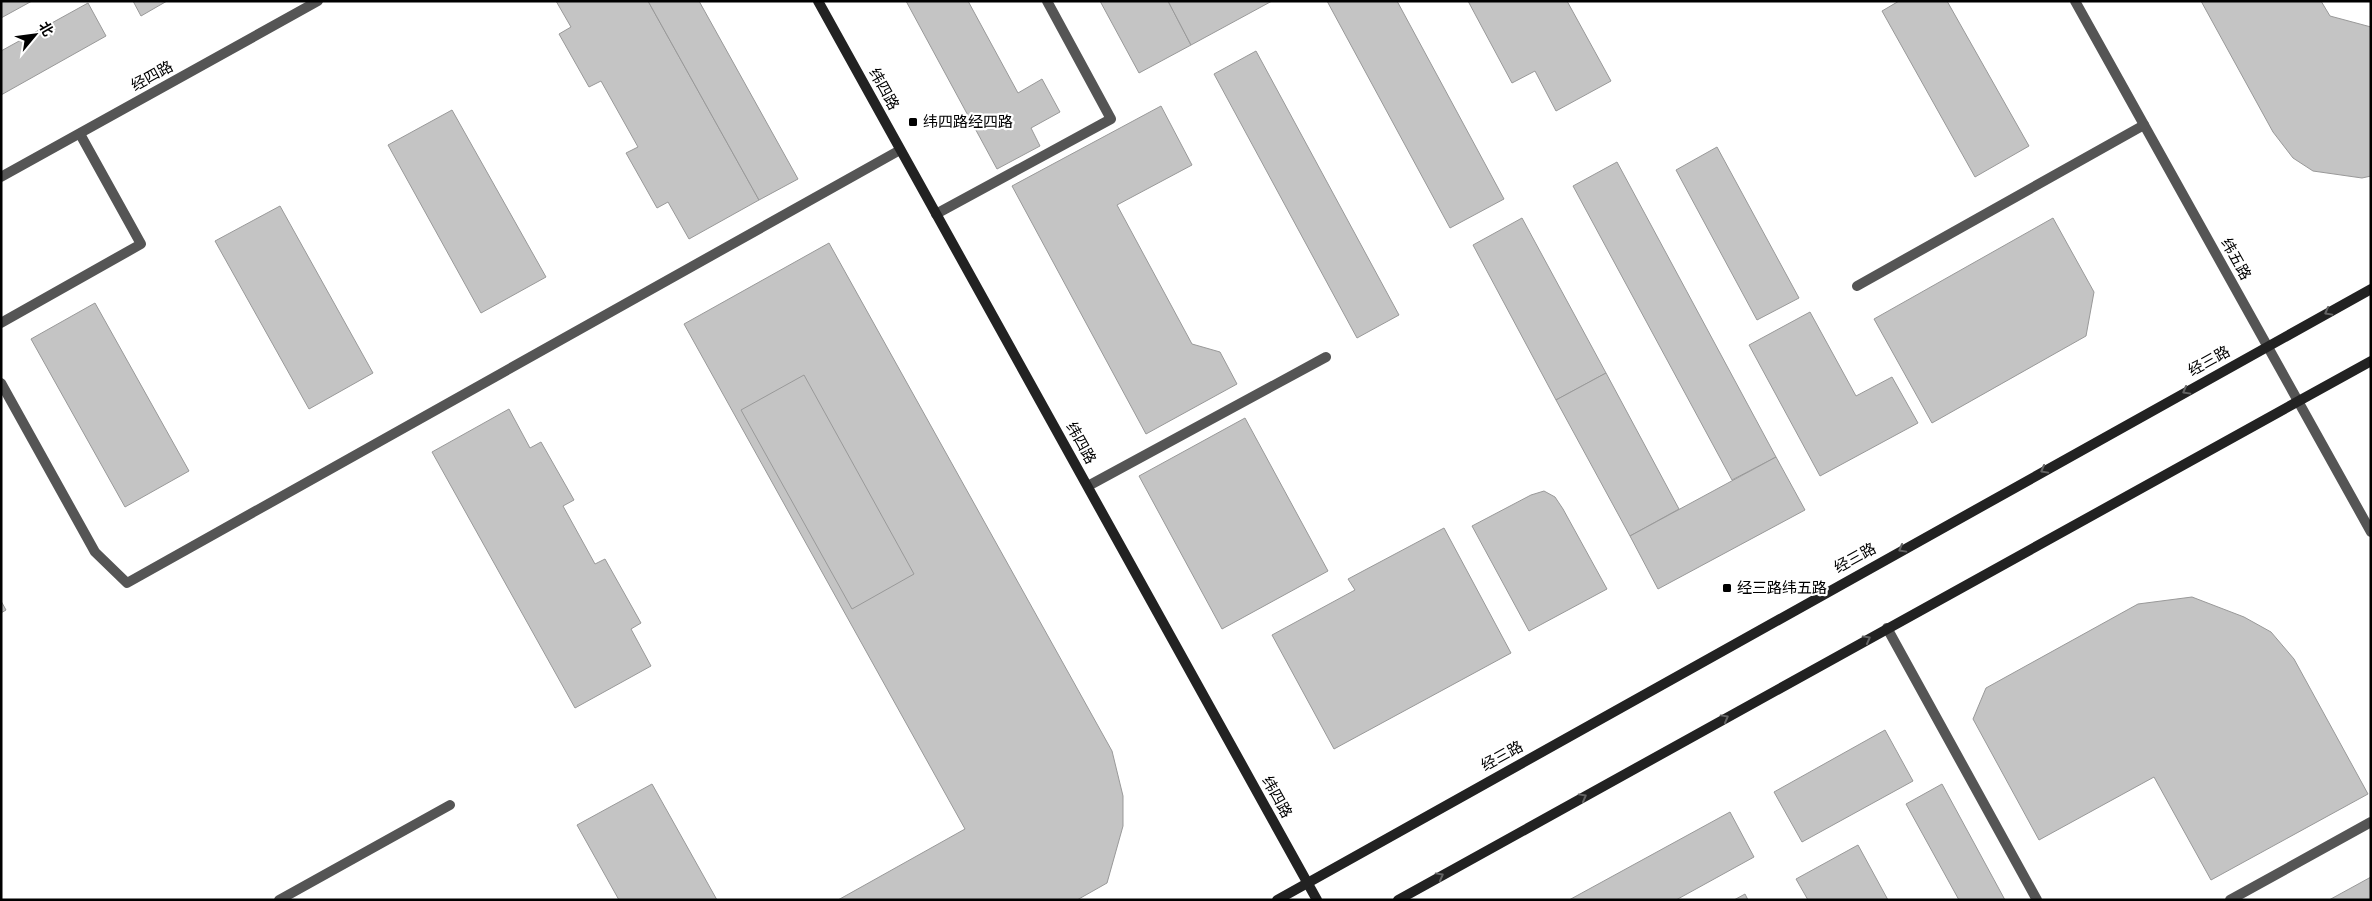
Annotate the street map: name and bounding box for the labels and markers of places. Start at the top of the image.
place label: 纬四路经四路 [923,112,1013,131]
marker: 纬四路经四路 [907,116,919,128]
place label: 经三路纬五路 [1737,578,1827,597]
marker: 经三路纬五路 [1721,582,1733,594]

